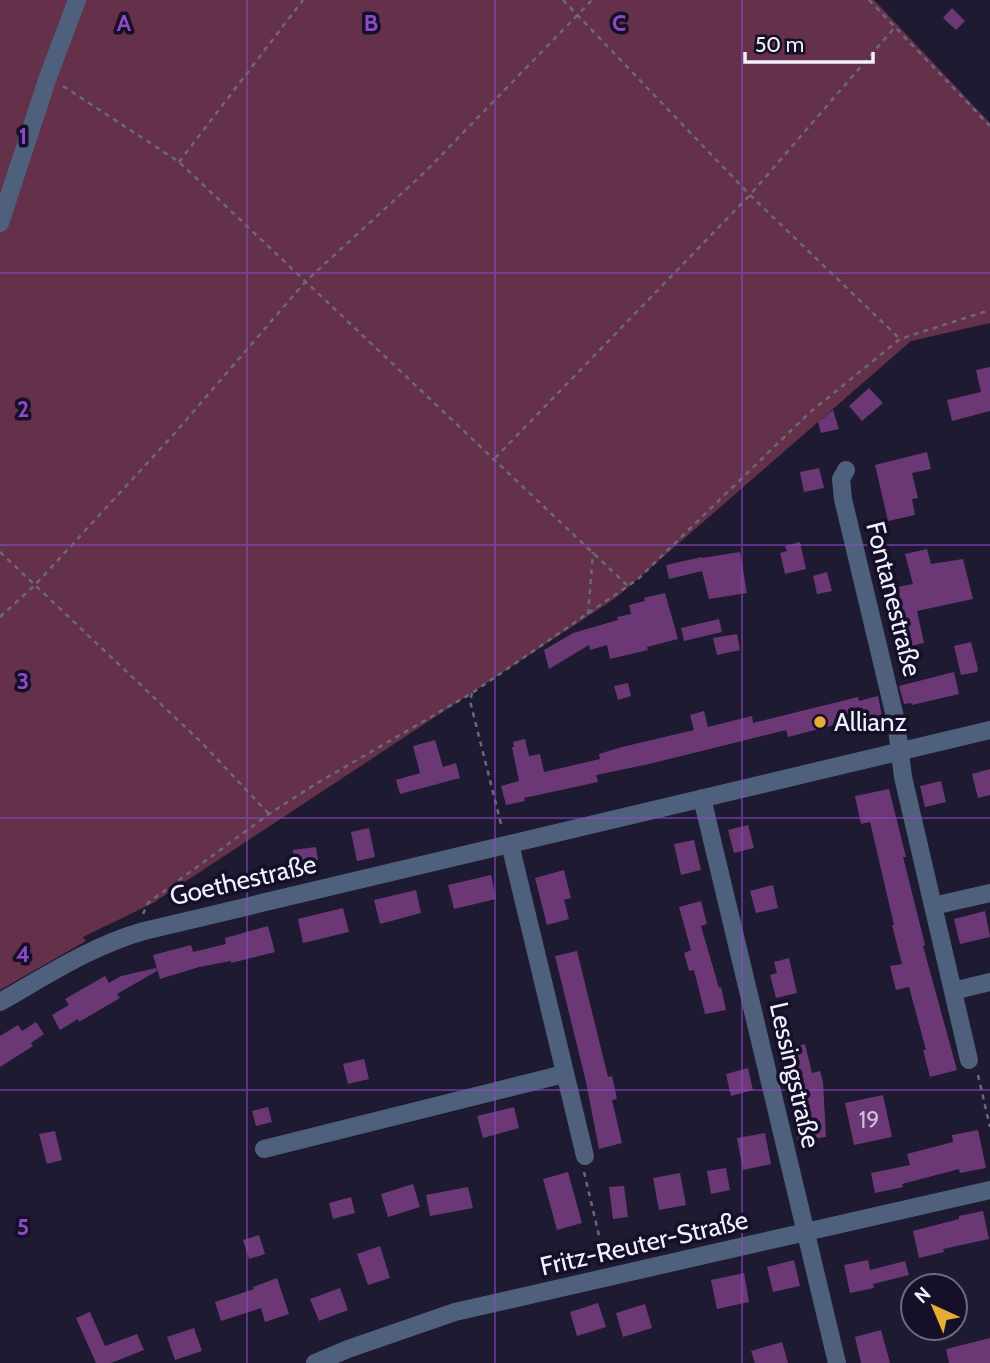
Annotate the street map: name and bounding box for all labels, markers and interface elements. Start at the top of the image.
text: A [117,9,132,37]
text: B [364,9,378,37]
text: C [612,9,626,37]
scale bar [745,21,873,65]
text: 50 m [755,32,804,57]
text: 1 [19,122,27,150]
text: 2 [17,395,29,423]
street label: Fontanestraße [859,518,929,680]
text: 3 [17,667,29,695]
place label: Allianz [834,706,907,738]
marker: Allianz [812,714,828,730]
street label: Goethestraße [167,848,319,912]
text: 4 [16,940,30,968]
street label: Lessingstraße [763,999,827,1151]
house number: 19 [859,1106,879,1134]
street label: Fritz-Reuter-Straße [537,1204,751,1282]
text: 5 [17,1213,29,1241]
north arrow [899,1272,969,1342]
text: N [910,1282,935,1308]

